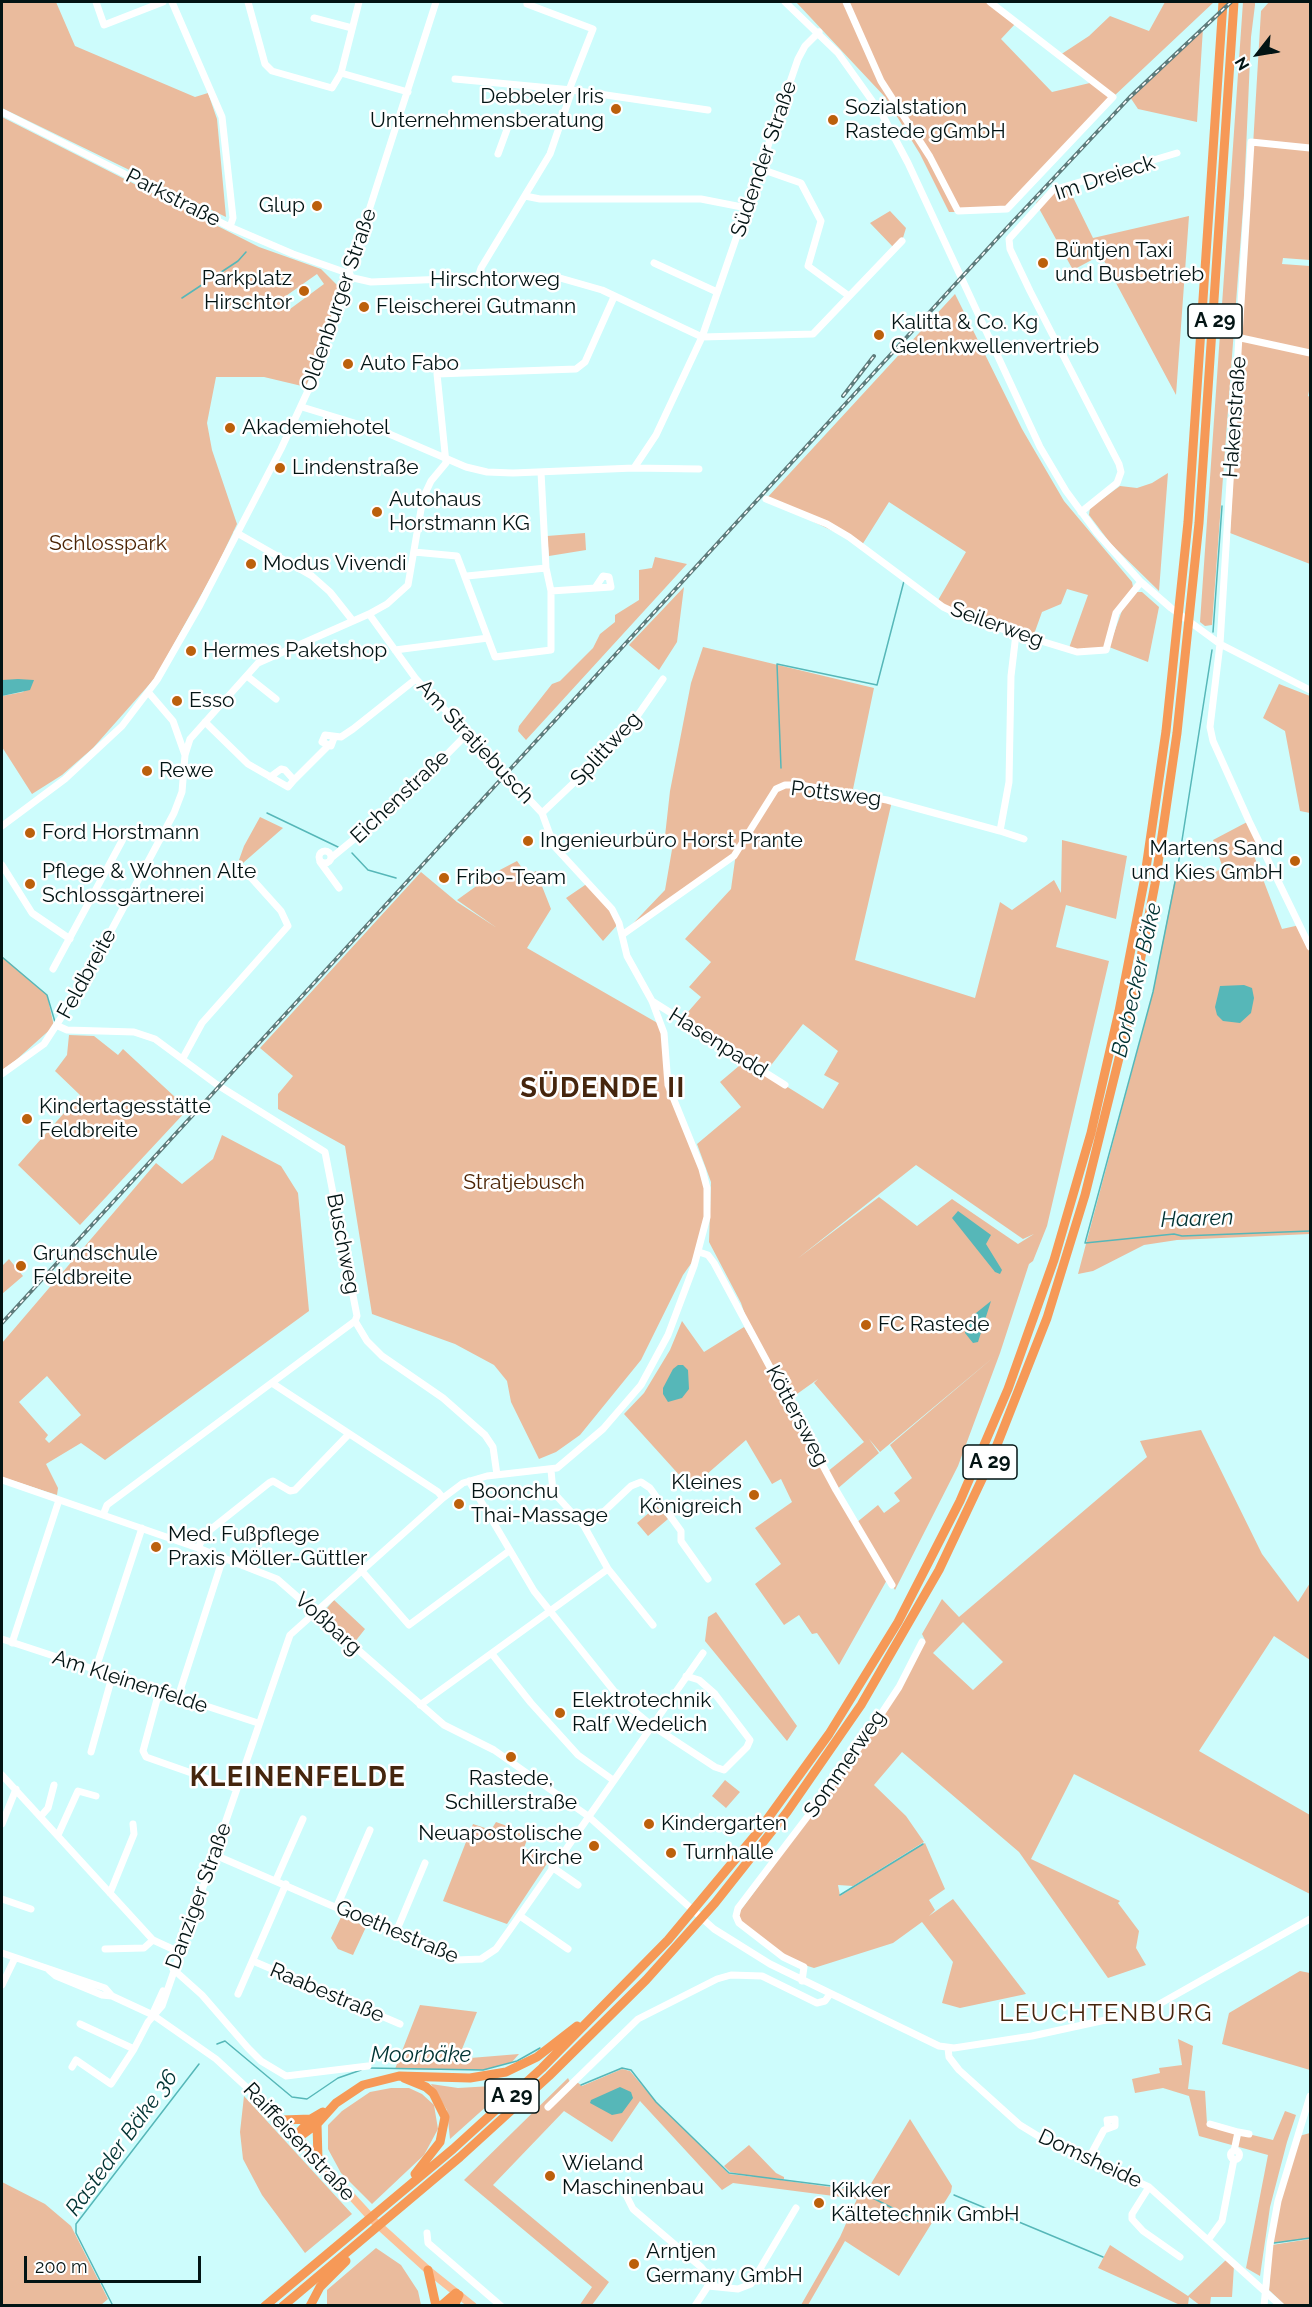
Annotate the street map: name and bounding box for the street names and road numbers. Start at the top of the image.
street label: Südender Straße [726,78,802,240]
street label: Im Dreieck [1052,150,1158,206]
street label: Parkstraße [122,163,224,233]
street label: Oldenburger Straße [296,205,382,395]
street label: Hirschtorweg [430,267,560,293]
road number: A 29 [1188,304,1242,338]
street label: Hakenstraße [1218,355,1252,479]
street label: Seilerweg [947,597,1047,653]
street label: Am Stratjebusch [411,675,539,809]
street label: Splittweg [565,707,647,791]
street label: Eichenstraße [345,745,455,849]
street label: Pottsweg [789,776,883,812]
street label: Feldbreite [52,925,122,1023]
street label: Hasenpadd [664,1003,772,1083]
street label: Buschweg [321,1191,365,1297]
street label: Köttersweg [760,1361,834,1471]
road number: A 29 [963,1445,1017,1479]
street label: Voßbarg [289,1587,367,1661]
street label: Am Kleinenfelde [49,1645,211,1719]
street label: Sommerweg [799,1705,891,1823]
street label: Danziger Straße [161,1819,237,1973]
street label: Goethestraße [332,1895,462,1969]
street label: Raabestraße [266,1958,388,2028]
street label: Raiffeisenstraße [238,2077,360,2207]
road number: A 29 [485,2079,539,2113]
street label: Domsheide [1034,2124,1146,2194]

